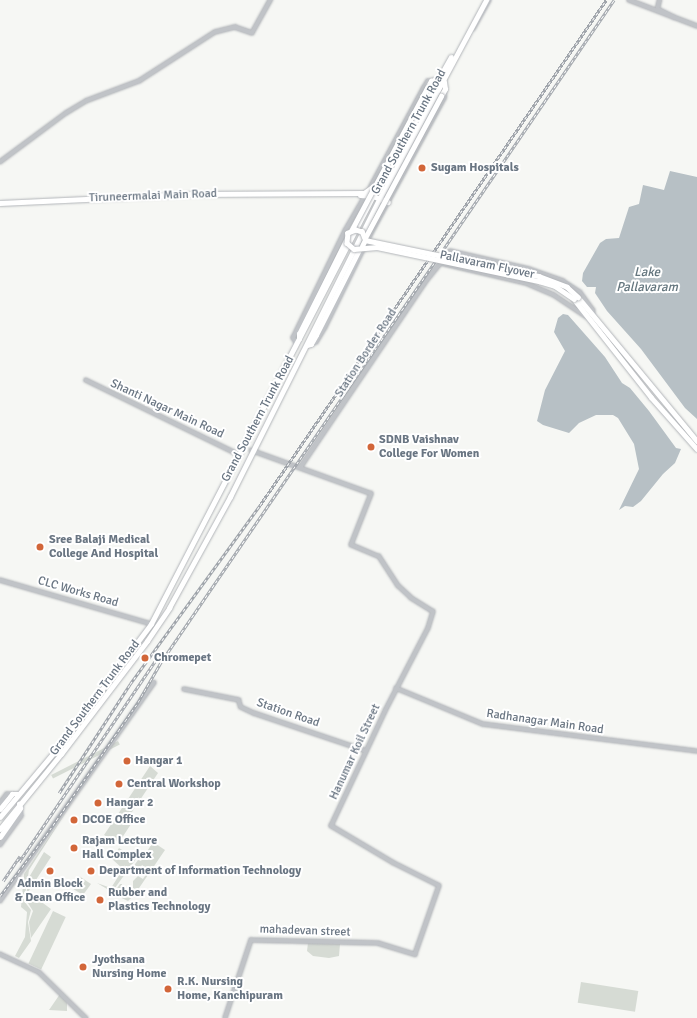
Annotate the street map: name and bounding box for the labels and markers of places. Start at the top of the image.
place label: Sugam Hospitals [431,161,519,175]
marker: Sugam Hospitals [416,162,428,174]
place label: SDNB Vaishnav College For Women [379,433,479,461]
marker: SDNB Vaishnav College For Women [366,442,376,452]
place label: Sree Balaji Medical College And Hospital [49,533,158,561]
marker: Sree Balaji Medical College And Hospital [34,541,46,553]
place label: Chromepet [154,651,211,665]
marker: Chromepet [139,652,151,664]
place label: Hangar 1 [135,754,182,768]
marker: Hangar 1 [122,756,132,766]
place label: Central Workshop [127,777,221,791]
marker: Central Workshop [114,779,124,789]
place label: Hangar 2 [106,796,153,810]
marker: Hangar 2 [93,798,103,808]
place label: DCOE Office [82,813,145,827]
marker: DCOE Office [69,815,79,825]
place label: Rajam Lecture Hall Complex [82,834,157,862]
marker: Rajam Lecture Hall Complex [69,843,79,853]
place label: Department of Information Technology [99,864,301,878]
marker: Admin Block & Dean Office [45,866,55,876]
marker: Department of Information Technology [86,866,96,876]
place label: Admin Block & Dean Office [15,877,85,905]
place label: Rubber and Plastics Technology [108,886,210,914]
marker: Rubber and Plastics Technology [95,895,105,905]
place label: Jyothsana Nursing Home [92,953,166,981]
marker: Jyothsana Nursing Home [77,961,89,973]
place label: R.K. Nursing Home, Kanchipuram [177,975,283,1003]
marker: R.K. Nursing Home, Kanchipuram [162,983,174,995]

